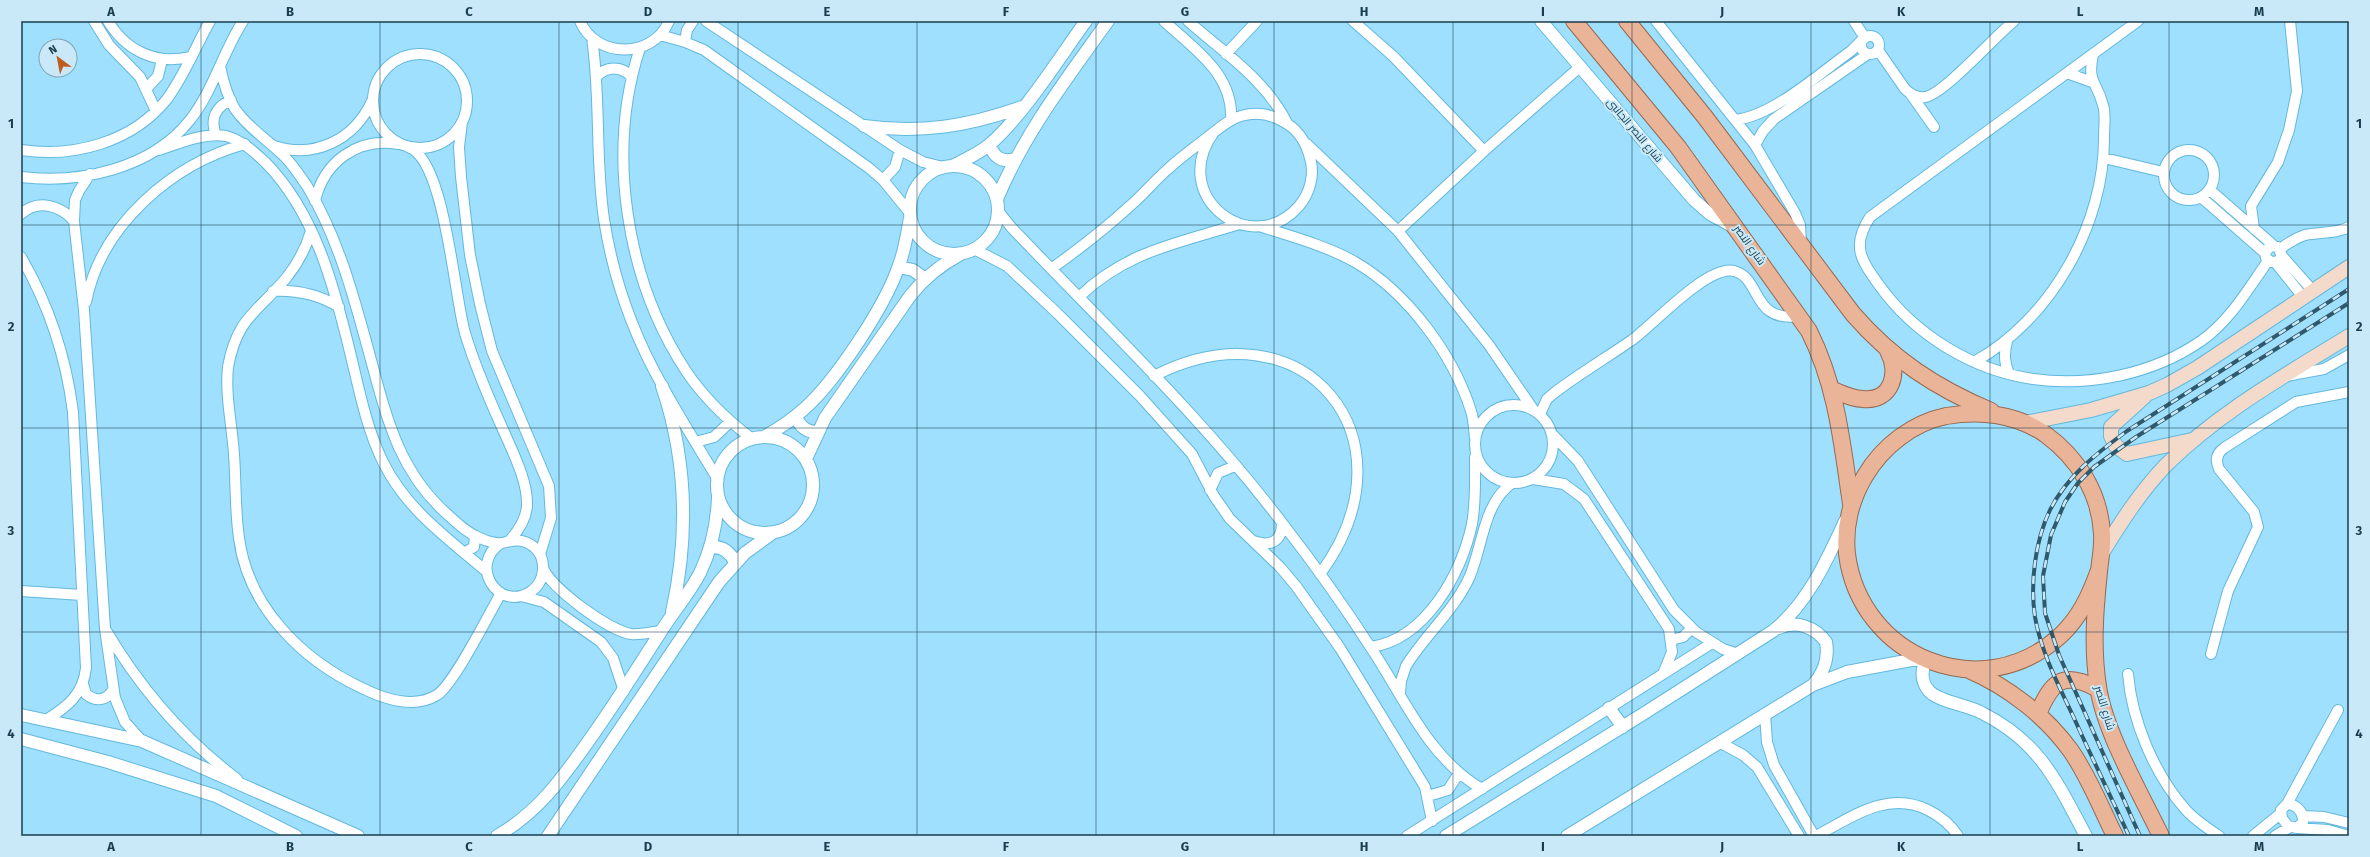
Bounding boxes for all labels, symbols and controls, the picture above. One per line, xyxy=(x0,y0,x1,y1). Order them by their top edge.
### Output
text: A xyxy=(106,4,115,19)
text: B xyxy=(286,4,294,19)
text: C xyxy=(465,4,473,19)
text: D xyxy=(644,4,653,19)
text: E xyxy=(824,4,831,19)
text: F xyxy=(1003,4,1010,19)
text: G xyxy=(1181,4,1189,19)
text: H xyxy=(1360,4,1368,19)
text: I xyxy=(1541,4,1545,19)
text: J xyxy=(1719,4,1724,19)
text: K xyxy=(1897,4,1906,19)
text: L xyxy=(2077,4,2084,19)
text: M xyxy=(2254,4,2264,19)
north arrow xyxy=(38,38,78,78)
text: N xyxy=(46,42,60,57)
street label: شارع النصر الجانبى xyxy=(1603,96,1665,166)
text: 1 xyxy=(8,116,14,131)
text: 1 xyxy=(2356,116,2362,131)
street label: شارع النصر xyxy=(1730,222,1768,268)
text: 2 xyxy=(8,319,15,334)
text: 2 xyxy=(2356,319,2363,334)
text: 3 xyxy=(7,523,15,538)
text: 3 xyxy=(2355,523,2363,538)
street label: شارع النصر xyxy=(2090,683,2117,732)
text: 4 xyxy=(7,726,15,741)
text: 4 xyxy=(2355,726,2363,741)
text: A xyxy=(106,839,115,854)
text: B xyxy=(286,839,294,854)
text: C xyxy=(465,839,473,854)
text: D xyxy=(644,839,653,854)
text: E xyxy=(824,839,831,854)
text: F xyxy=(1003,839,1010,854)
text: G xyxy=(1181,839,1189,854)
text: H xyxy=(1360,839,1368,854)
text: I xyxy=(1541,839,1545,854)
text: J xyxy=(1719,839,1724,854)
text: K xyxy=(1897,839,1906,854)
text: L xyxy=(2077,839,2084,854)
text: M xyxy=(2254,839,2264,854)

